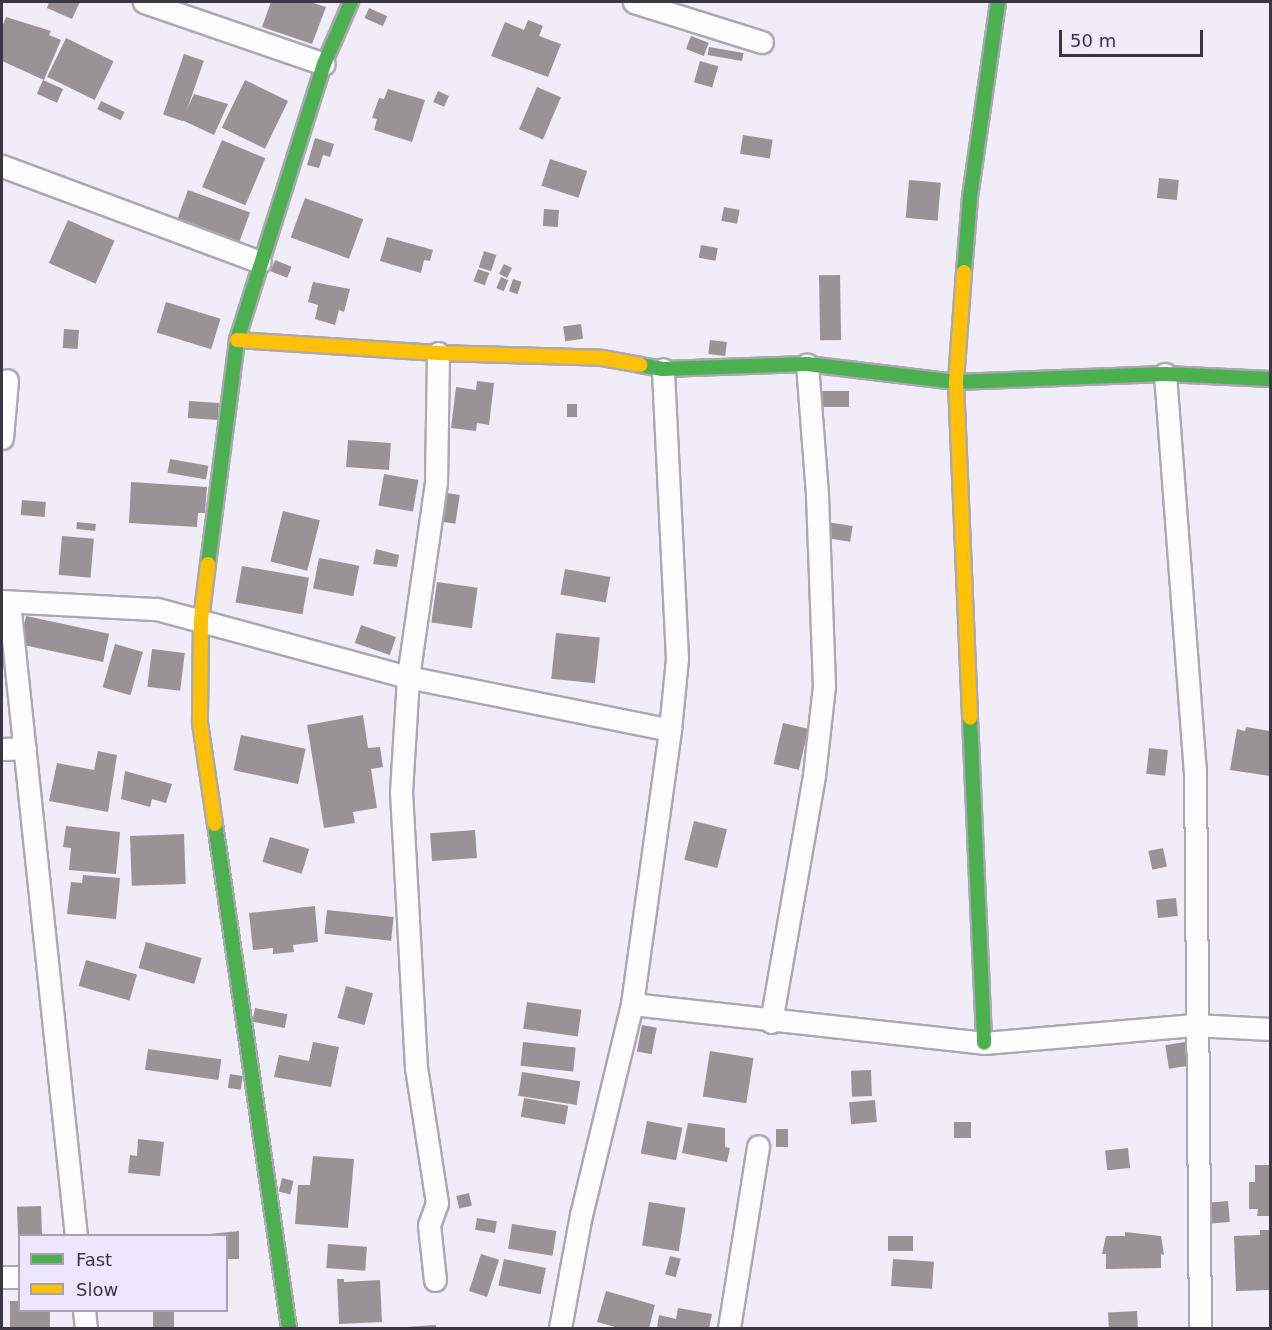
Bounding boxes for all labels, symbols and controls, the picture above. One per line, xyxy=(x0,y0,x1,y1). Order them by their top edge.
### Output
scale bar xyxy=(1062,18,1206,56)
text: 50 m xyxy=(1070,30,1116,51)
legend xyxy=(18,1234,228,1312)
text: Fast xyxy=(76,1249,112,1270)
text: Slow xyxy=(76,1279,118,1300)

